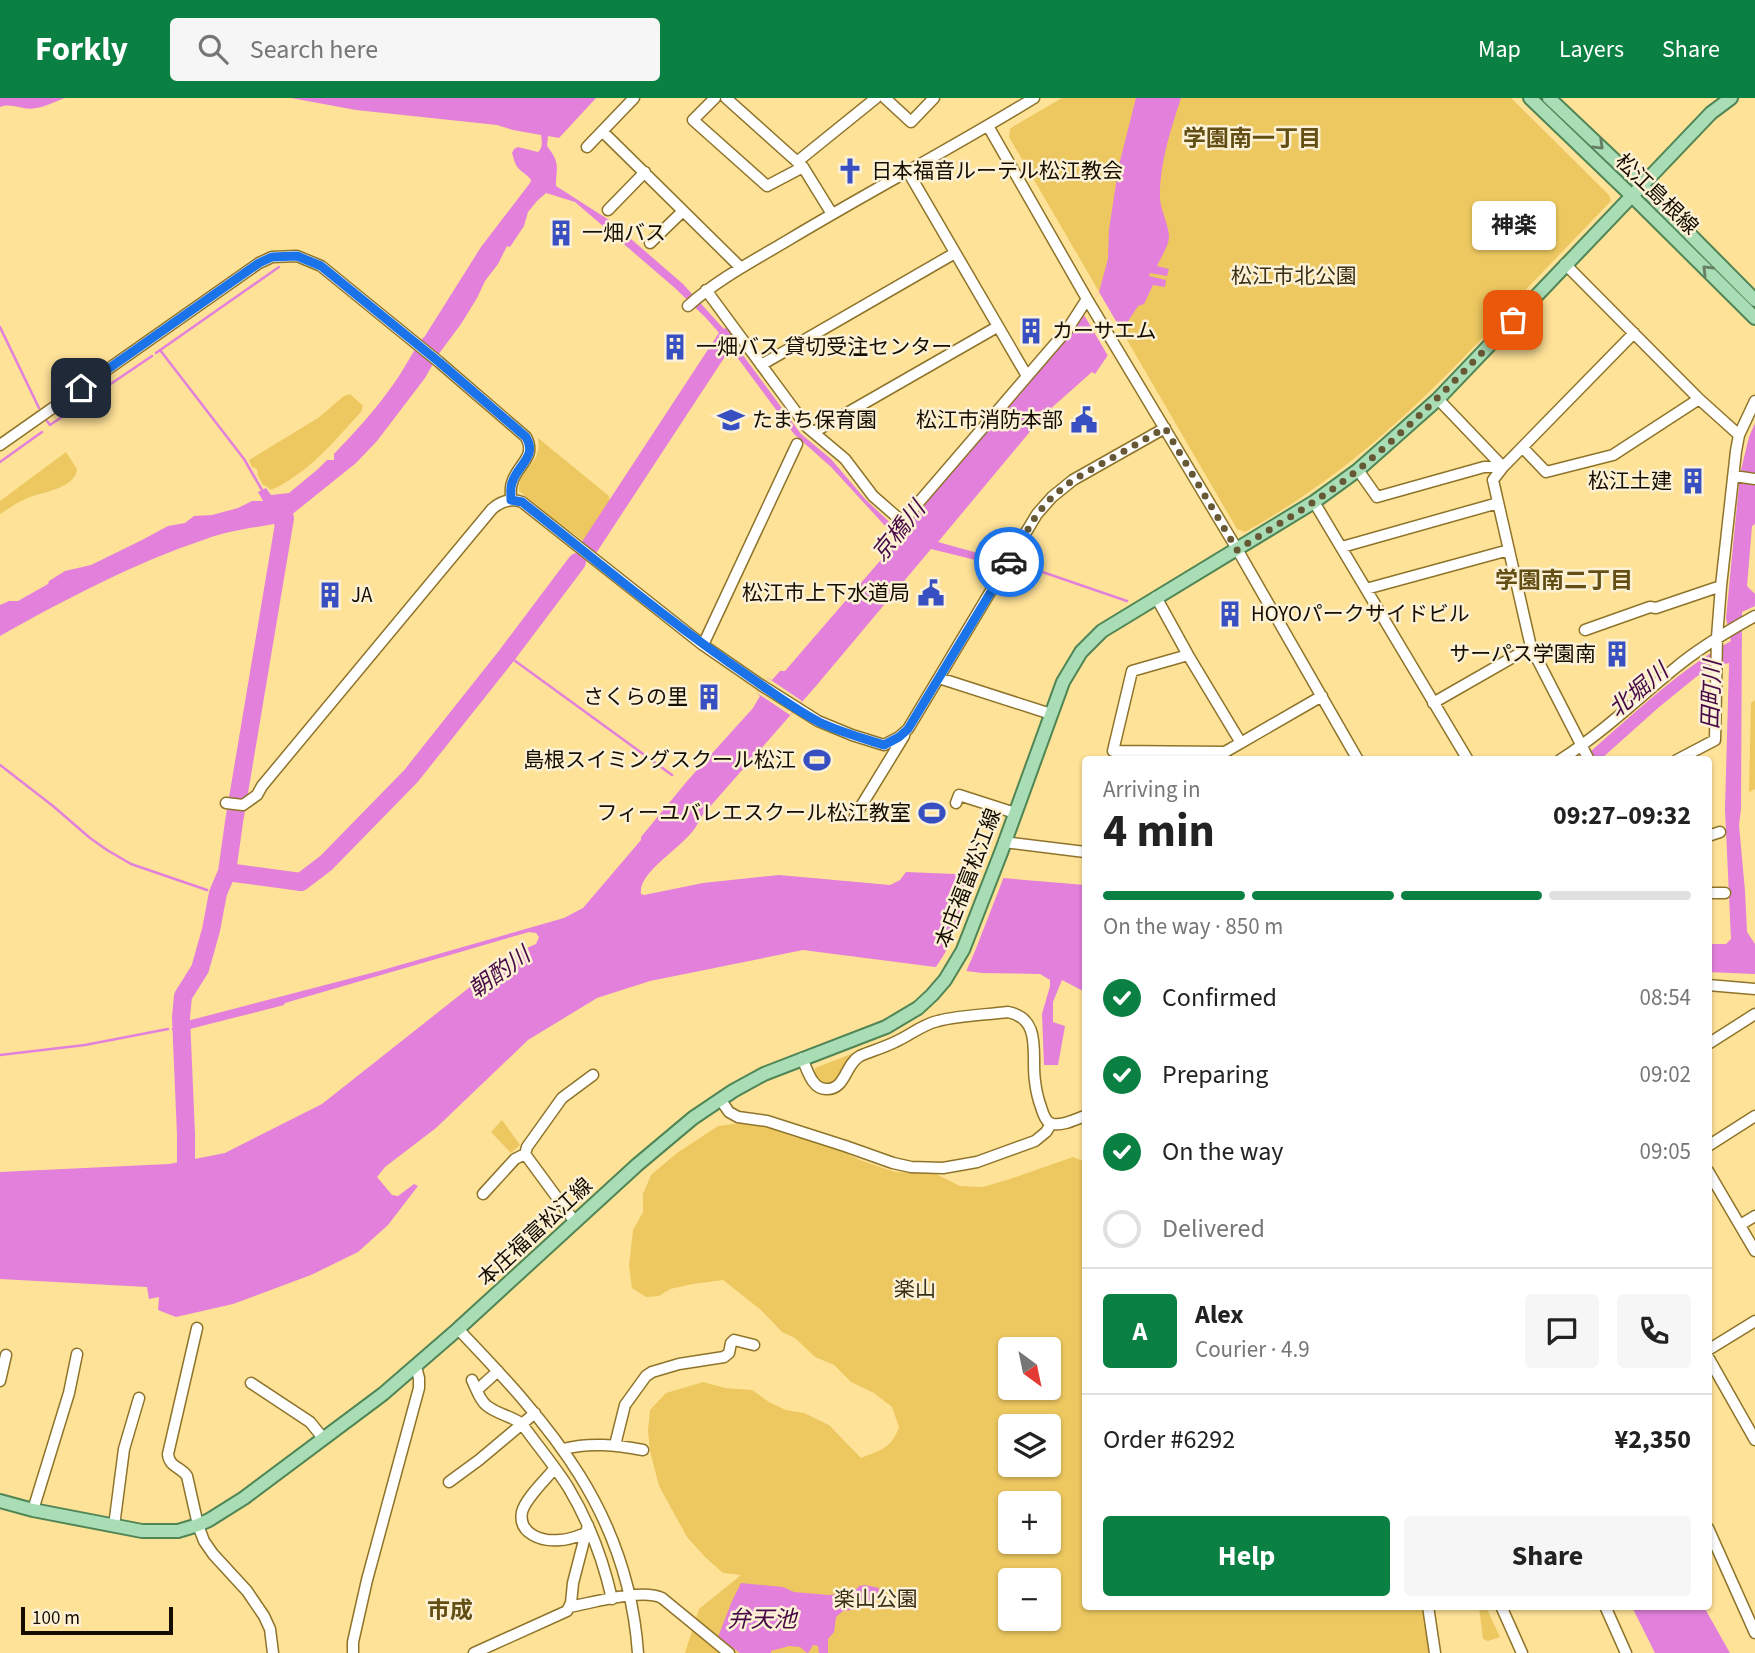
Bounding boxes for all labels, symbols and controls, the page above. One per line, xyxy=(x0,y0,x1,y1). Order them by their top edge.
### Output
search box xyxy=(170,18,660,81)
text: Forkly xyxy=(35,26,128,73)
icon: search xyxy=(194,30,232,68)
text: Search here xyxy=(250,31,378,68)
text: Map xyxy=(1478,32,1521,67)
text: Layers xyxy=(1559,32,1624,67)
text: Share xyxy=(1662,32,1720,67)
district label: 学園南一丁目 xyxy=(1183,122,1321,155)
one-way arrow xyxy=(1591,137,1604,149)
street label: 松江島根線 xyxy=(1609,147,1705,241)
church icon: 日本福音ルーテル松江教会 xyxy=(835,156,865,186)
place label: 日本福音ルーテル松江教会 xyxy=(871,156,1123,186)
callout: 神楽 xyxy=(1471,201,1555,250)
text: 神楽 xyxy=(1491,209,1537,242)
building icon: 一畑バス xyxy=(546,218,576,248)
place label: 一畑バス xyxy=(582,218,666,248)
park label: 松江市北公園 xyxy=(1231,261,1357,291)
one-way arrow xyxy=(1702,266,1715,279)
pin xyxy=(1483,290,1543,350)
icon: bag xyxy=(1494,301,1532,339)
building icon: カーサエム xyxy=(1016,316,1046,346)
place label: カーサエム xyxy=(1052,316,1157,346)
building icon: 一畑バス 貸切受注センター xyxy=(660,332,690,362)
place label: 一畑バス 貸切受注センター xyxy=(696,332,952,362)
pin xyxy=(51,358,111,418)
icon: home xyxy=(62,369,100,407)
school or university icon: たまち保育園 xyxy=(716,405,746,435)
place label: たまち保育園 xyxy=(752,405,877,435)
place label: 松江市消防本部 xyxy=(916,405,1063,435)
public building icon: 松江市消防本部 xyxy=(1069,405,1099,435)
place label: 松江土建 xyxy=(1588,466,1672,496)
building icon: 松江土建 xyxy=(1678,466,1708,496)
water label: 京橋川 xyxy=(864,492,935,569)
courier xyxy=(974,527,1044,597)
icon: car xyxy=(990,543,1028,581)
district label: 学園南二丁目 xyxy=(1495,564,1633,597)
place label: 松江市上下水道局 xyxy=(742,578,910,608)
public building icon: 松江市上下水道局 xyxy=(916,578,946,608)
building icon: JA xyxy=(315,580,345,610)
place label: JA xyxy=(351,580,373,610)
building icon: HOYOパークサイドビル xyxy=(1215,599,1245,629)
place label: HOYOパークサイドビル xyxy=(1251,599,1470,629)
place label: サーパス学園南 xyxy=(1449,639,1596,669)
building icon: サーパス学園南 xyxy=(1602,639,1632,669)
water label: 北堀川 xyxy=(1601,654,1678,725)
water label: 田町川 xyxy=(1694,657,1729,730)
place label: さくらの里 xyxy=(583,682,688,712)
building icon: さくらの里 xyxy=(694,682,724,712)
place label: 島根スイミングスクール松江 xyxy=(523,745,796,775)
sports icon: 島根スイミングスクール松江 xyxy=(802,745,832,775)
text: Arriving in xyxy=(1103,773,1201,806)
text: 09:27–09:32 xyxy=(1553,797,1691,834)
place label: フィーユバレエスクール松江教室 xyxy=(596,798,911,828)
sports icon: フィーユバレエスクール松江教室 xyxy=(917,798,947,828)
text: 4 min xyxy=(1103,799,1215,864)
street label: 本庄福富松江線 xyxy=(928,804,1008,952)
text: On the way · 850 m xyxy=(1103,910,1283,943)
water label: 朝酌川 xyxy=(462,937,539,1006)
icon: check xyxy=(1103,979,1141,1017)
text: Confirmed xyxy=(1162,979,1277,1016)
text: 08:54 xyxy=(1640,981,1691,1014)
icon: check xyxy=(1103,1056,1141,1094)
text: Preparing xyxy=(1162,1056,1268,1093)
text: 09:02 xyxy=(1640,1058,1691,1091)
icon: check xyxy=(1103,1133,1141,1171)
text: On the way xyxy=(1162,1133,1283,1170)
text: 09:05 xyxy=(1640,1135,1691,1168)
street label: 本庄福富松江線 xyxy=(471,1171,599,1293)
text: Delivered xyxy=(1162,1210,1265,1247)
park label: 楽山 xyxy=(894,1274,936,1304)
button: chat xyxy=(1525,1294,1599,1368)
button: phone xyxy=(1617,1294,1691,1368)
text: Alex xyxy=(1195,1296,1244,1333)
text: A xyxy=(1133,1313,1147,1350)
text: Courier · 4.9 xyxy=(1195,1333,1310,1366)
north arrow xyxy=(998,1337,1060,1400)
map controls xyxy=(998,1337,1061,1631)
button: layers xyxy=(998,1414,1061,1477)
text: Order #6292 xyxy=(1103,1421,1235,1458)
text: ¥2,350 xyxy=(1615,1421,1691,1458)
button: + xyxy=(998,1491,1061,1554)
button: Help xyxy=(1103,1516,1390,1596)
button: Share xyxy=(1404,1516,1691,1596)
button: − xyxy=(998,1568,1061,1631)
park label: 楽山公園 xyxy=(834,1584,918,1614)
district label: 市成 xyxy=(427,1594,473,1627)
water label: 弁天池 xyxy=(728,1603,799,1636)
scale bar xyxy=(21,1604,173,1636)
text: 100 m xyxy=(32,1605,80,1632)

